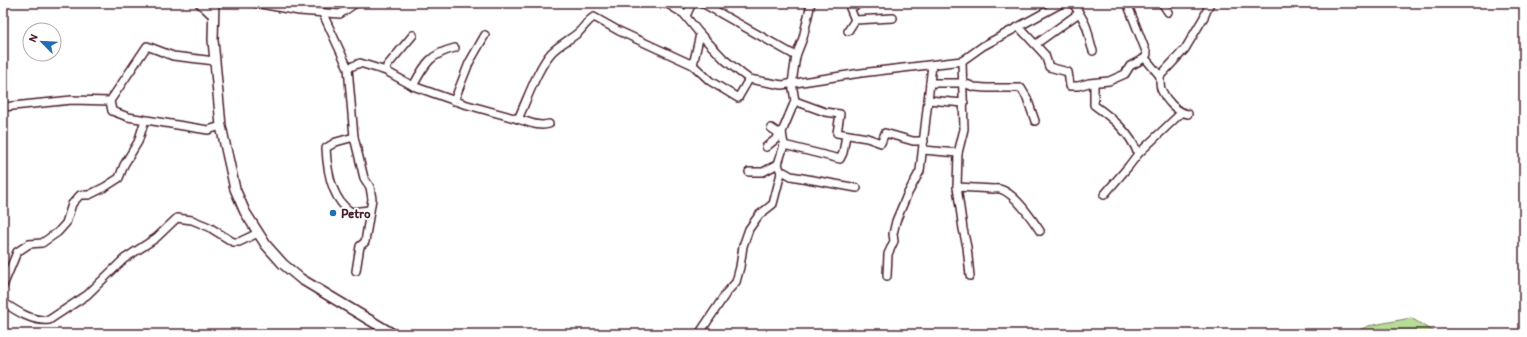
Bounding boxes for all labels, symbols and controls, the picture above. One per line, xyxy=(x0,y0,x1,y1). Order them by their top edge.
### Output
north arrow xyxy=(22,22,62,62)
text: N xyxy=(26,32,41,44)
place label: Petro xyxy=(341,206,371,221)
marker: Petro xyxy=(328,208,338,218)

